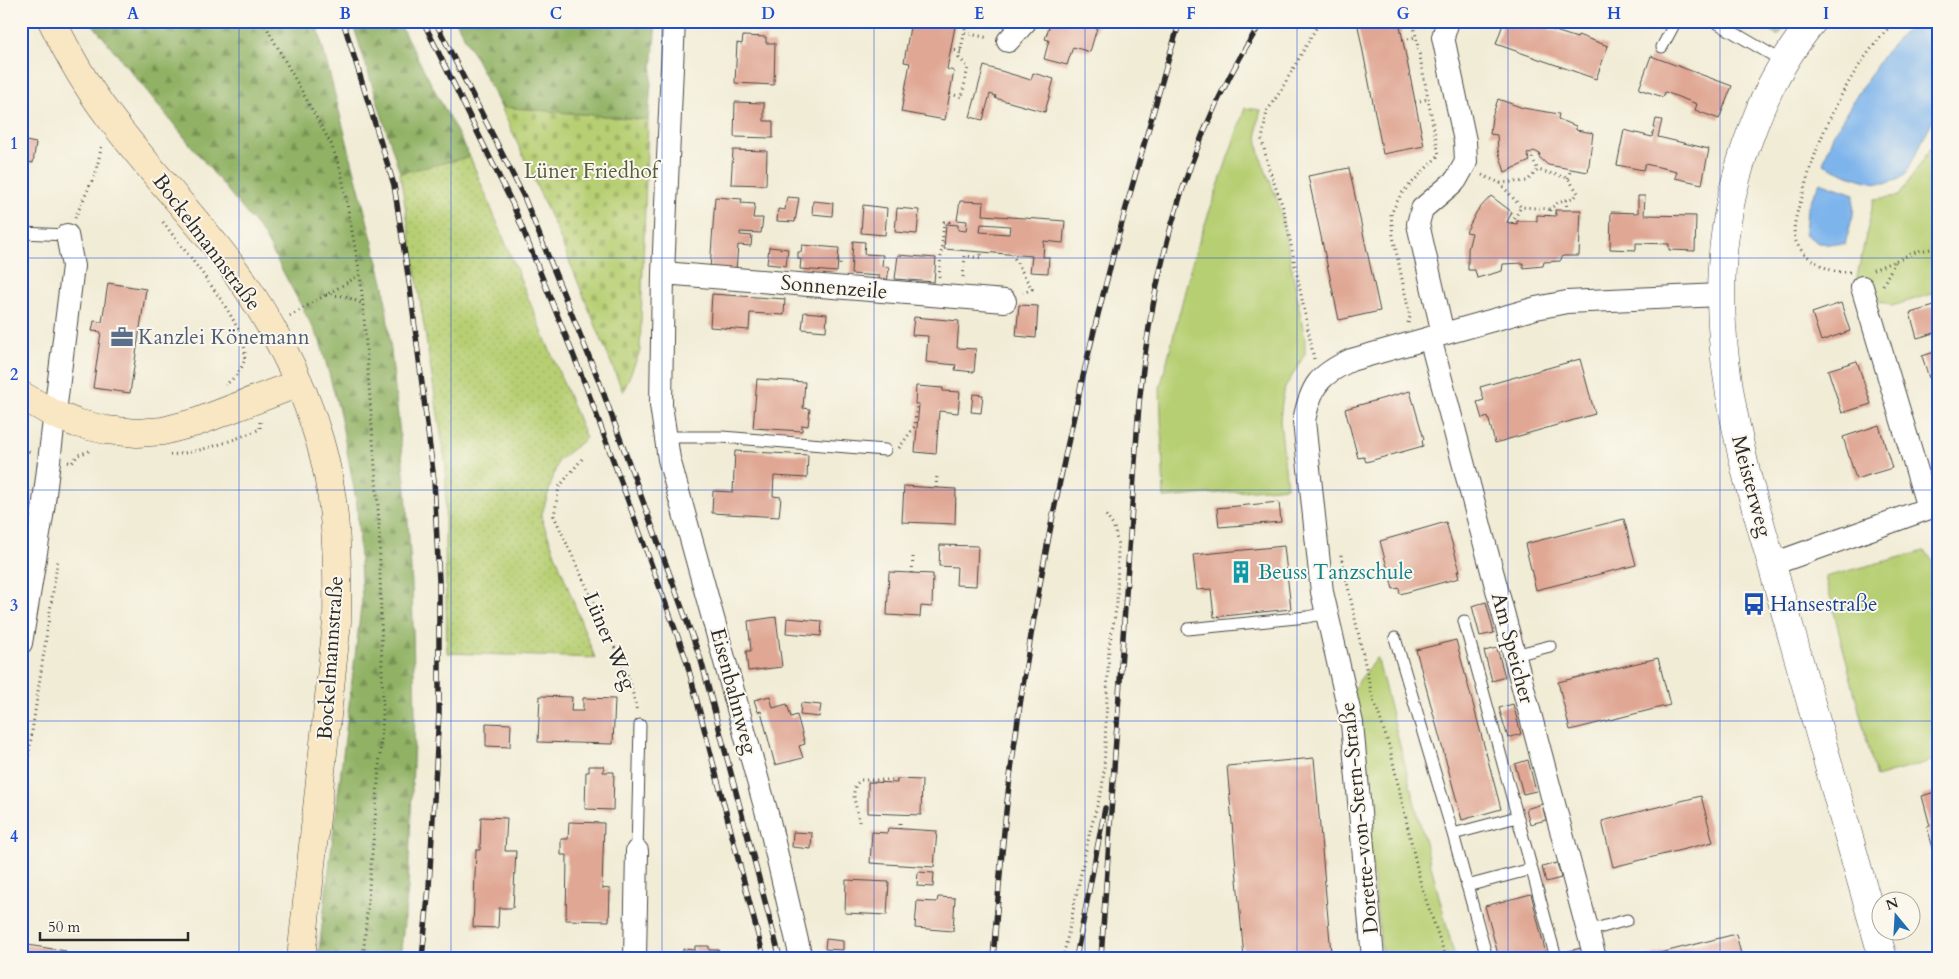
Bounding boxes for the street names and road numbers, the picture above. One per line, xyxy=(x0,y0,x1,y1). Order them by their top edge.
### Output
street label: Bockelmannstraße xyxy=(146,168,268,317)
street label: Sonnenzeile xyxy=(779,268,888,307)
street label: Meisterweg xyxy=(1724,432,1779,540)
street label: Bockelmannstraße xyxy=(310,575,351,741)
street label: Lüner Weg xyxy=(576,588,643,695)
street label: Am Speicher xyxy=(1484,589,1541,707)
street label: Eisenbahnweg xyxy=(703,625,764,758)
street label: Dorette-von-Stern-Straße xyxy=(1333,701,1386,935)

